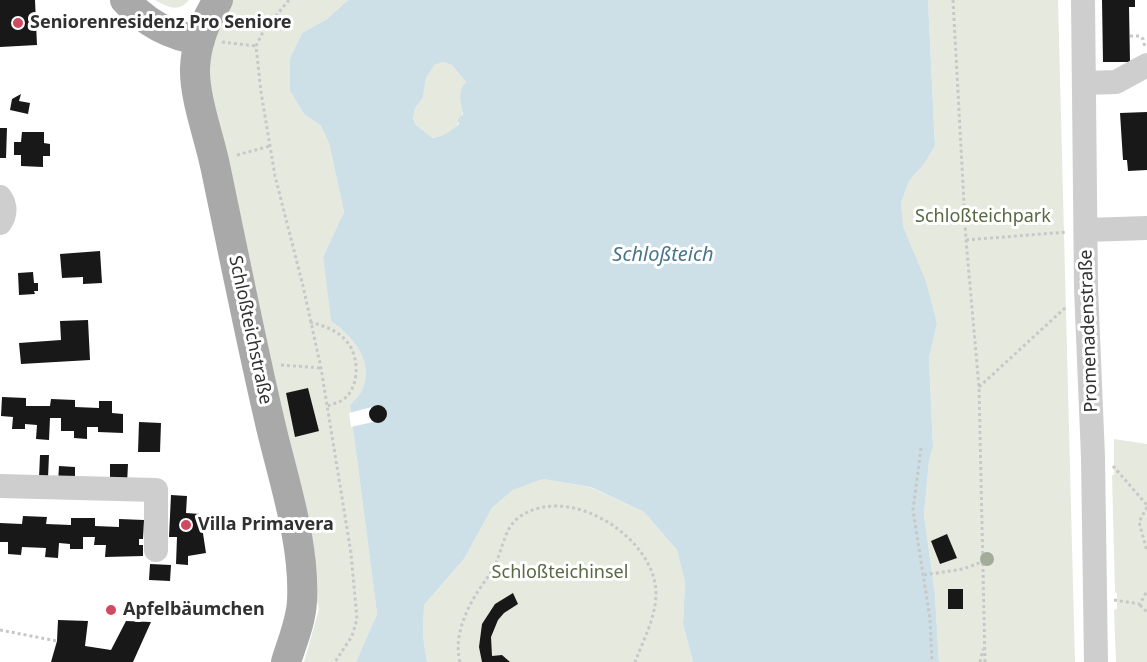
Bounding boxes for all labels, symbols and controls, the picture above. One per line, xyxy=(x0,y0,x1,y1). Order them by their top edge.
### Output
place label: Seniorenresidenz Pro Seniore xyxy=(30,12,292,34)
marker: Seniorenresidenz Pro Seniore xyxy=(11,16,25,30)
park label: Schloßteichpark xyxy=(915,206,1051,228)
water label: Schloßteich xyxy=(612,243,714,267)
street label: Promenadenstraße xyxy=(1075,249,1103,413)
street label: Schloßteichstraße xyxy=(224,254,276,406)
place label: Villa Primavera xyxy=(198,514,334,536)
marker: Villa Primavera xyxy=(179,518,193,532)
park label: Schloßteichinsel xyxy=(492,562,628,584)
place label: Apfelbäumchen xyxy=(123,599,265,621)
marker: Apfelbäumchen xyxy=(104,603,118,617)

